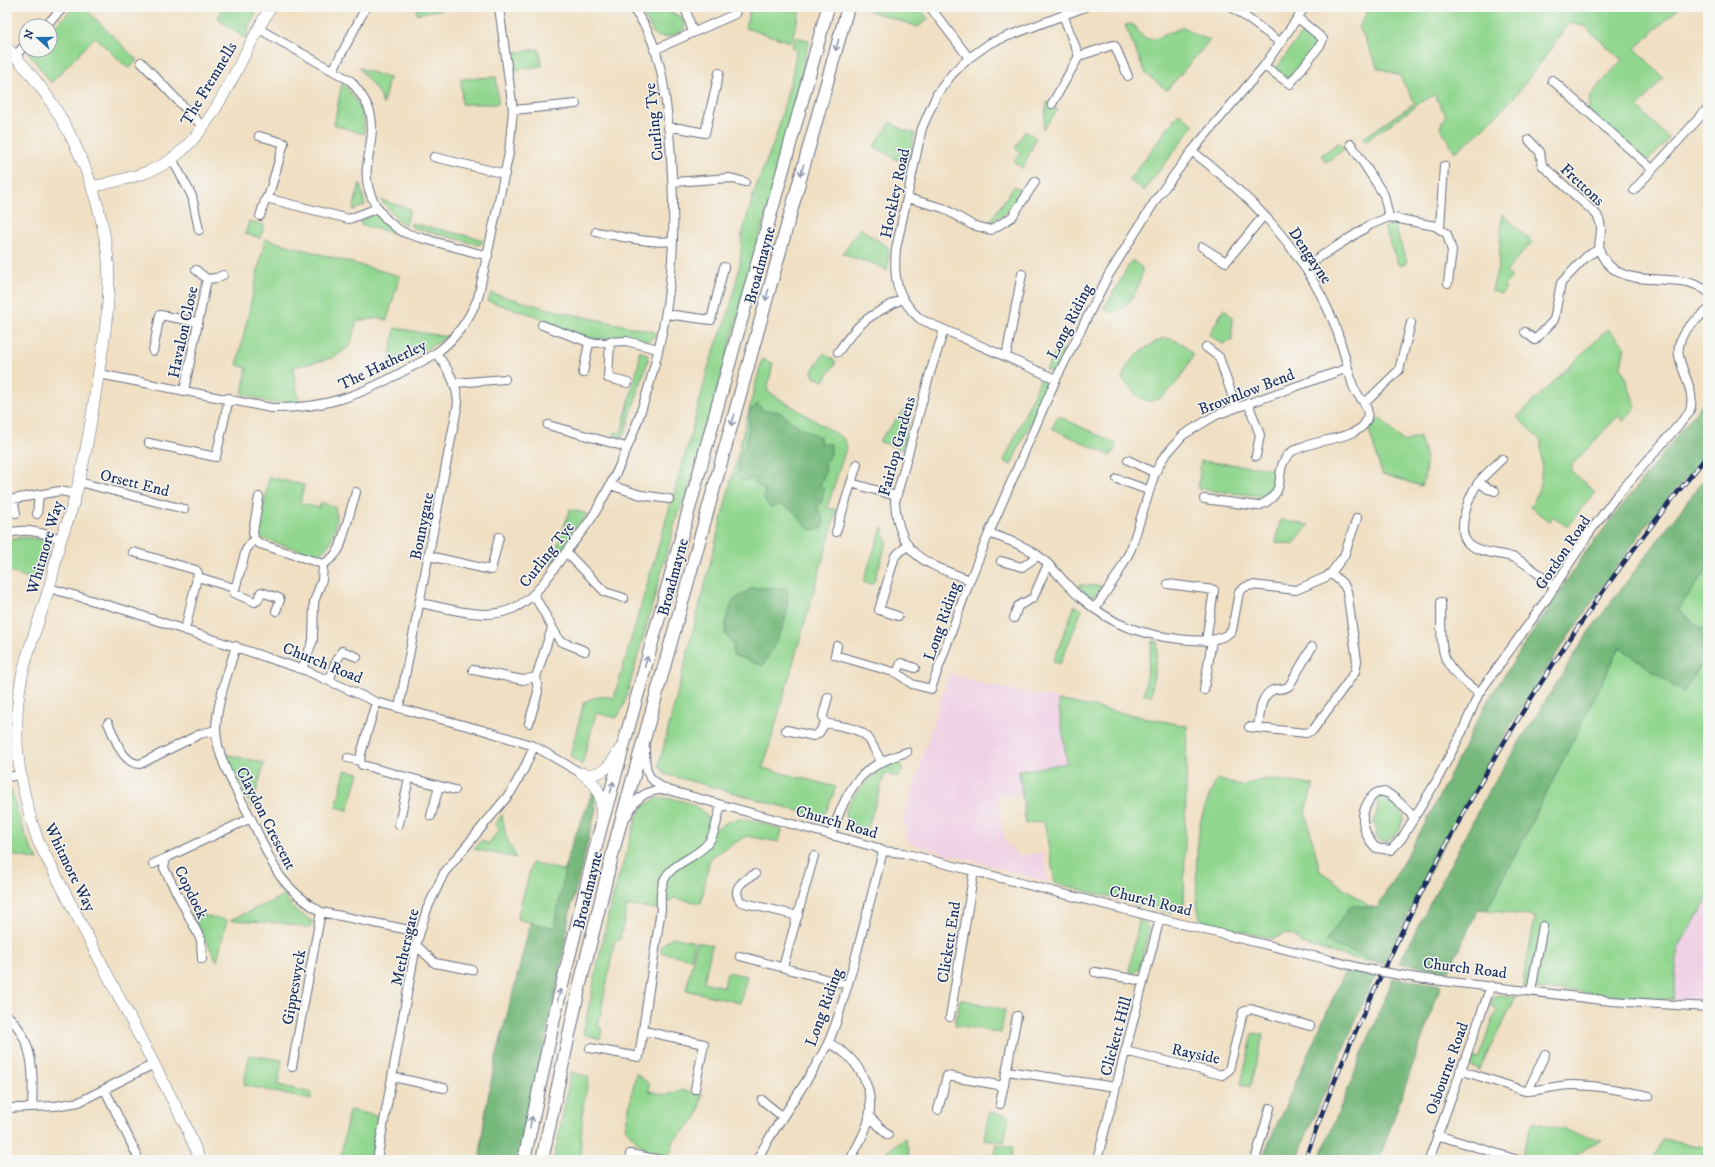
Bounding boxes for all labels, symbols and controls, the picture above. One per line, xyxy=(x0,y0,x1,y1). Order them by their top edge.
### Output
north arrow xyxy=(18,18,58,58)
text: N xyxy=(21,28,38,41)
street label: The Fremnells xyxy=(176,38,242,129)
one-way arrow xyxy=(833,38,840,51)
street label: Curling Tye xyxy=(640,82,668,162)
street label: Hockley Road xyxy=(876,146,914,240)
street label: Frettons xyxy=(1556,159,1609,210)
one-way arrow xyxy=(798,163,805,176)
street label: Dengayne xyxy=(1284,223,1337,288)
street label: Broadmayne xyxy=(740,224,780,306)
street label: Long Riding xyxy=(1042,280,1097,362)
street label: Havalon Close xyxy=(163,284,203,380)
one-way arrow xyxy=(763,288,770,301)
street label: The Hatherley xyxy=(335,335,430,395)
street label: Brownlow Bend xyxy=(1195,364,1297,419)
street label: Fairlop Gardens xyxy=(874,394,920,498)
one-way arrow xyxy=(728,414,736,427)
street label: Orsett End xyxy=(98,465,171,501)
street label: Bonnygate xyxy=(406,490,438,562)
street label: Whitmore Way xyxy=(22,498,68,597)
street label: Gordon Road xyxy=(1531,512,1595,594)
street label: Curling Tye xyxy=(515,517,579,592)
street label: Broadmayne xyxy=(653,536,693,618)
street label: Long Riding xyxy=(919,579,965,663)
street label: Church Road xyxy=(280,638,366,688)
one-way arrow xyxy=(643,656,650,669)
street label: Claydon Crescent xyxy=(232,764,301,873)
one-way arrow xyxy=(609,781,616,794)
street label: Church Road xyxy=(793,801,880,843)
street label: Whitmore Way xyxy=(40,819,100,916)
street label: Broadmayne xyxy=(569,849,607,931)
street label: Copdoek xyxy=(170,863,213,922)
street label: Church Road xyxy=(1107,881,1194,921)
street label: Clickett End xyxy=(933,900,965,984)
street label: Methersgate xyxy=(386,906,424,988)
street label: Gippeswyck xyxy=(278,948,310,1026)
street label: Church Road xyxy=(1422,953,1508,983)
street label: Long Riding xyxy=(801,965,847,1049)
one-way arrow xyxy=(556,989,564,1002)
street label: Clickett Hill xyxy=(1096,994,1136,1078)
street label: Osbourne Road xyxy=(1421,1019,1473,1117)
street label: Rayside xyxy=(1170,1039,1222,1069)
one-way arrow xyxy=(528,1116,536,1129)

